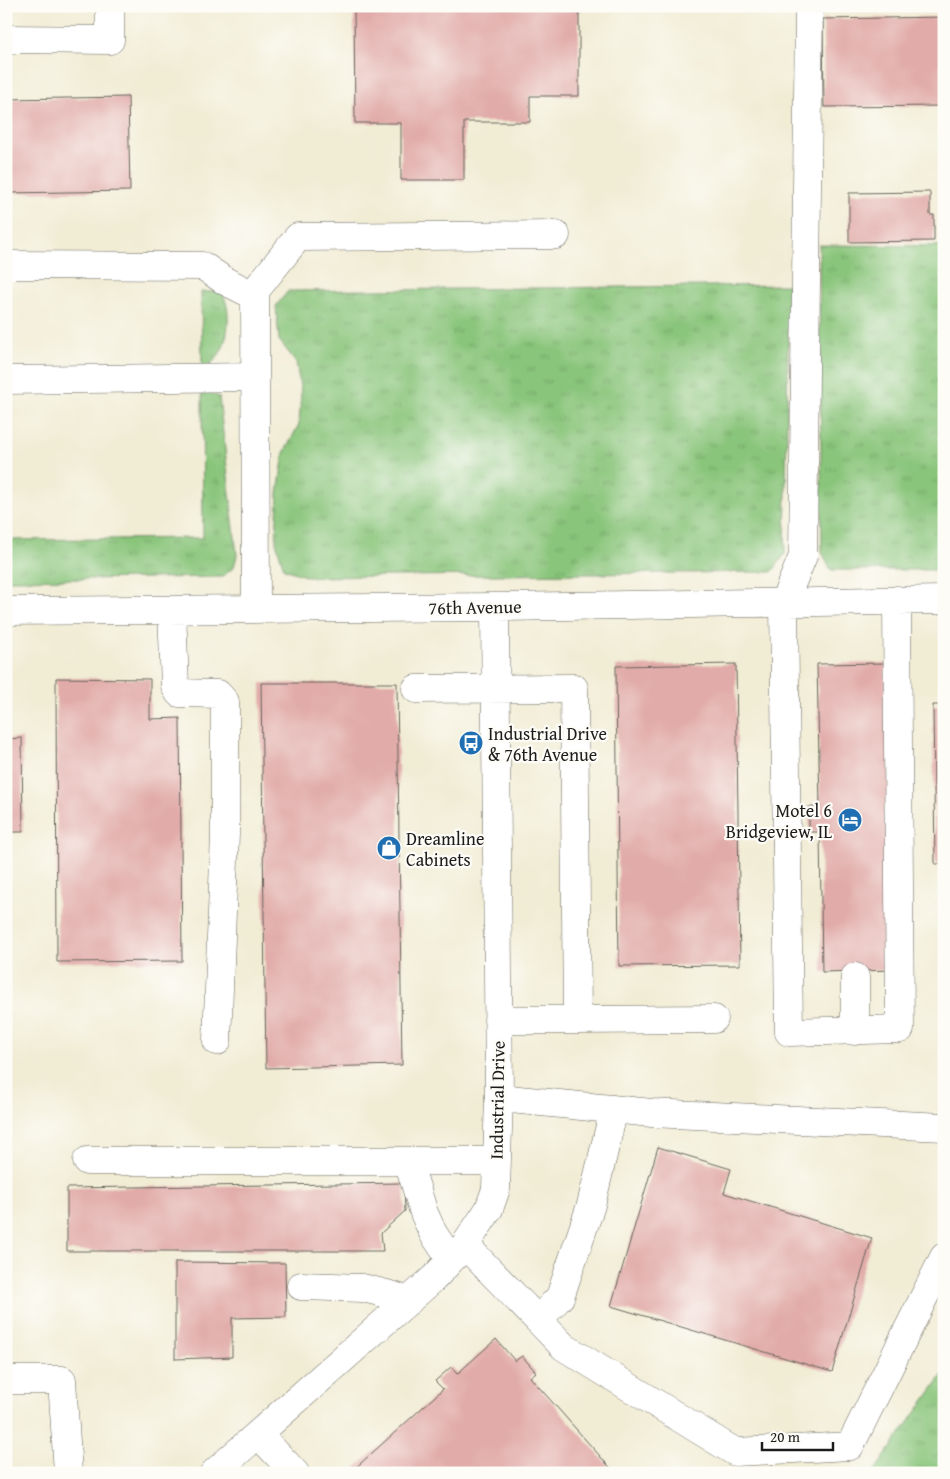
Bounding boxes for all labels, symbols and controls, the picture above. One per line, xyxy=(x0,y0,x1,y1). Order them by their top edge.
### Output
street label: 76th Avenue xyxy=(428,593,522,621)
place label: Industrial Drive & 76th Avenue xyxy=(488,720,607,768)
bus stop icon: Industrial Drive & 76th Avenue xyxy=(458,730,484,756)
place label: Motel 6 Bridgeview, IL xyxy=(726,797,832,845)
hotel icon: Motel 6 Bridgeview, IL xyxy=(837,807,863,833)
place label: Dreamline Cabinets xyxy=(406,825,484,873)
shop icon: Dreamline Cabinets xyxy=(376,835,402,861)
street label: Industrial Drive xyxy=(482,1040,512,1160)
scale bar xyxy=(762,1419,834,1451)
text: 20 m xyxy=(770,1426,801,1447)

